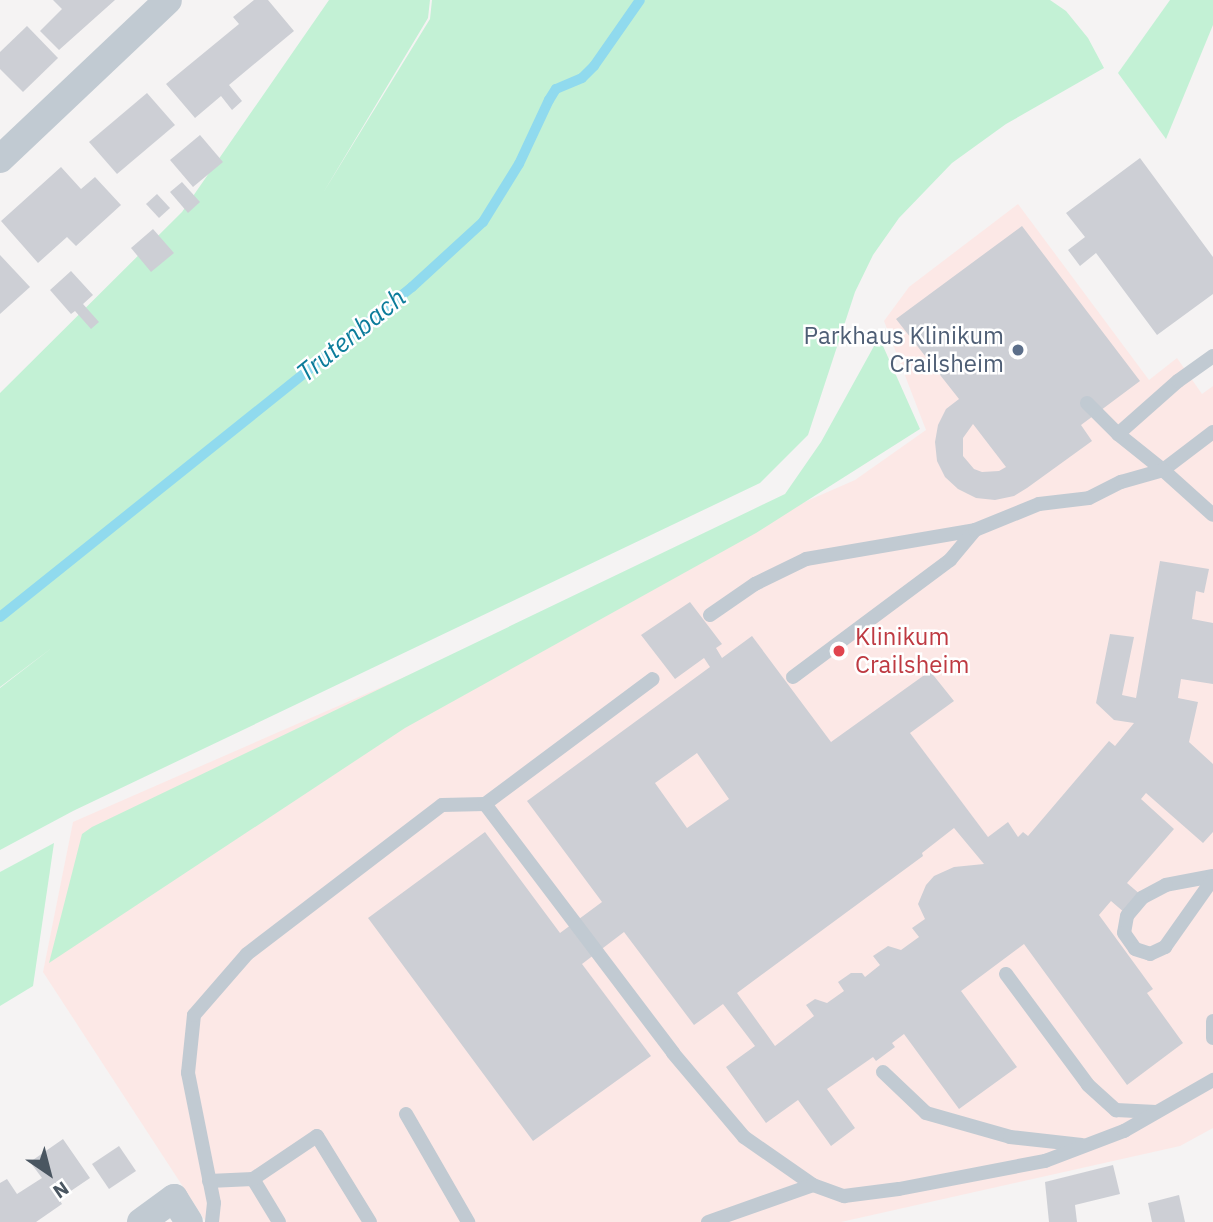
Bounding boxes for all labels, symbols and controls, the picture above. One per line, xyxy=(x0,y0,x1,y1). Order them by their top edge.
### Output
water label: Trutenbach xyxy=(290,282,412,388)
place label: Parkhaus Klinikum Crailsheim xyxy=(804,322,1004,378)
marker: Parkhaus Klinikum Crailsheim xyxy=(1010,342,1026,358)
place label: Klinikum Crailsheim xyxy=(855,623,969,679)
marker: Klinikum Crailsheim xyxy=(829,641,849,661)
north arrow xyxy=(14,1138,84,1208)
text: N xyxy=(49,1176,74,1204)

